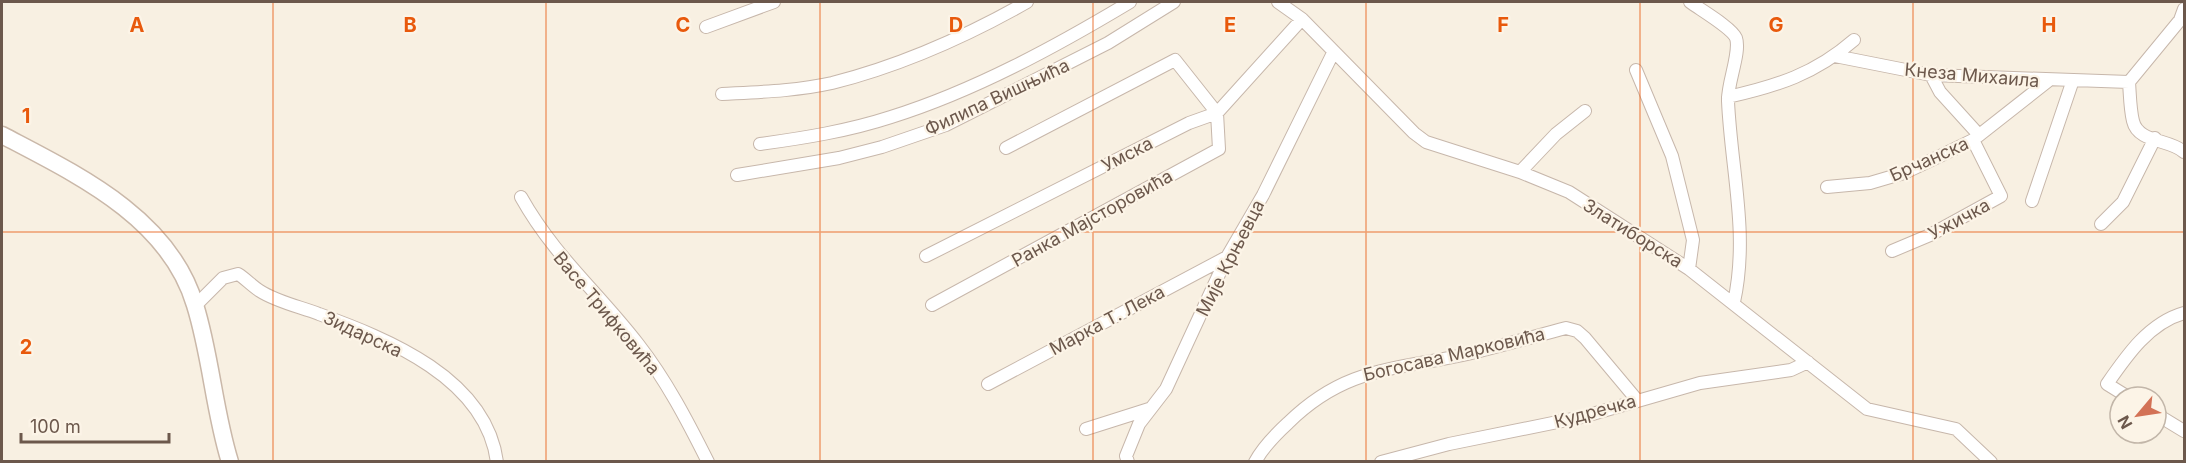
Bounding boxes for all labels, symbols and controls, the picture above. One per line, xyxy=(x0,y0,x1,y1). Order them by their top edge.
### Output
text: A xyxy=(130,13,145,37)
text: B xyxy=(403,13,417,37)
text: C xyxy=(676,13,690,37)
text: D xyxy=(949,13,963,37)
text: E xyxy=(1224,13,1236,37)
text: F xyxy=(1497,13,1509,37)
text: G xyxy=(1768,13,1784,37)
text: H xyxy=(2042,13,2056,37)
street label: Филипа Вишњића xyxy=(921,54,1073,140)
street label: Кнеза Михаила xyxy=(1904,59,2040,91)
text: 1 xyxy=(22,104,30,128)
street label: Умска xyxy=(1098,132,1156,176)
street label: Брчанска xyxy=(1886,132,1972,186)
street label: Ранка Мајсторовића xyxy=(1008,165,1176,271)
street label: Златиборска xyxy=(1579,194,1687,272)
street label: Ужичка xyxy=(1925,194,1993,244)
street label: Мије Крњевца xyxy=(1192,196,1268,320)
street label: Васе Трифковића xyxy=(549,247,665,379)
street label: Марка Т. Лека xyxy=(1046,281,1168,359)
street label: Зидарска xyxy=(320,307,406,361)
street label: Богосава Марковића xyxy=(1361,323,1547,385)
text: 2 xyxy=(20,335,32,359)
north arrow xyxy=(2108,385,2168,445)
street label: Кудречка xyxy=(1552,390,1638,432)
scale bar xyxy=(21,406,170,444)
text: N xyxy=(2113,412,2137,432)
text: 100 m xyxy=(30,416,81,437)

